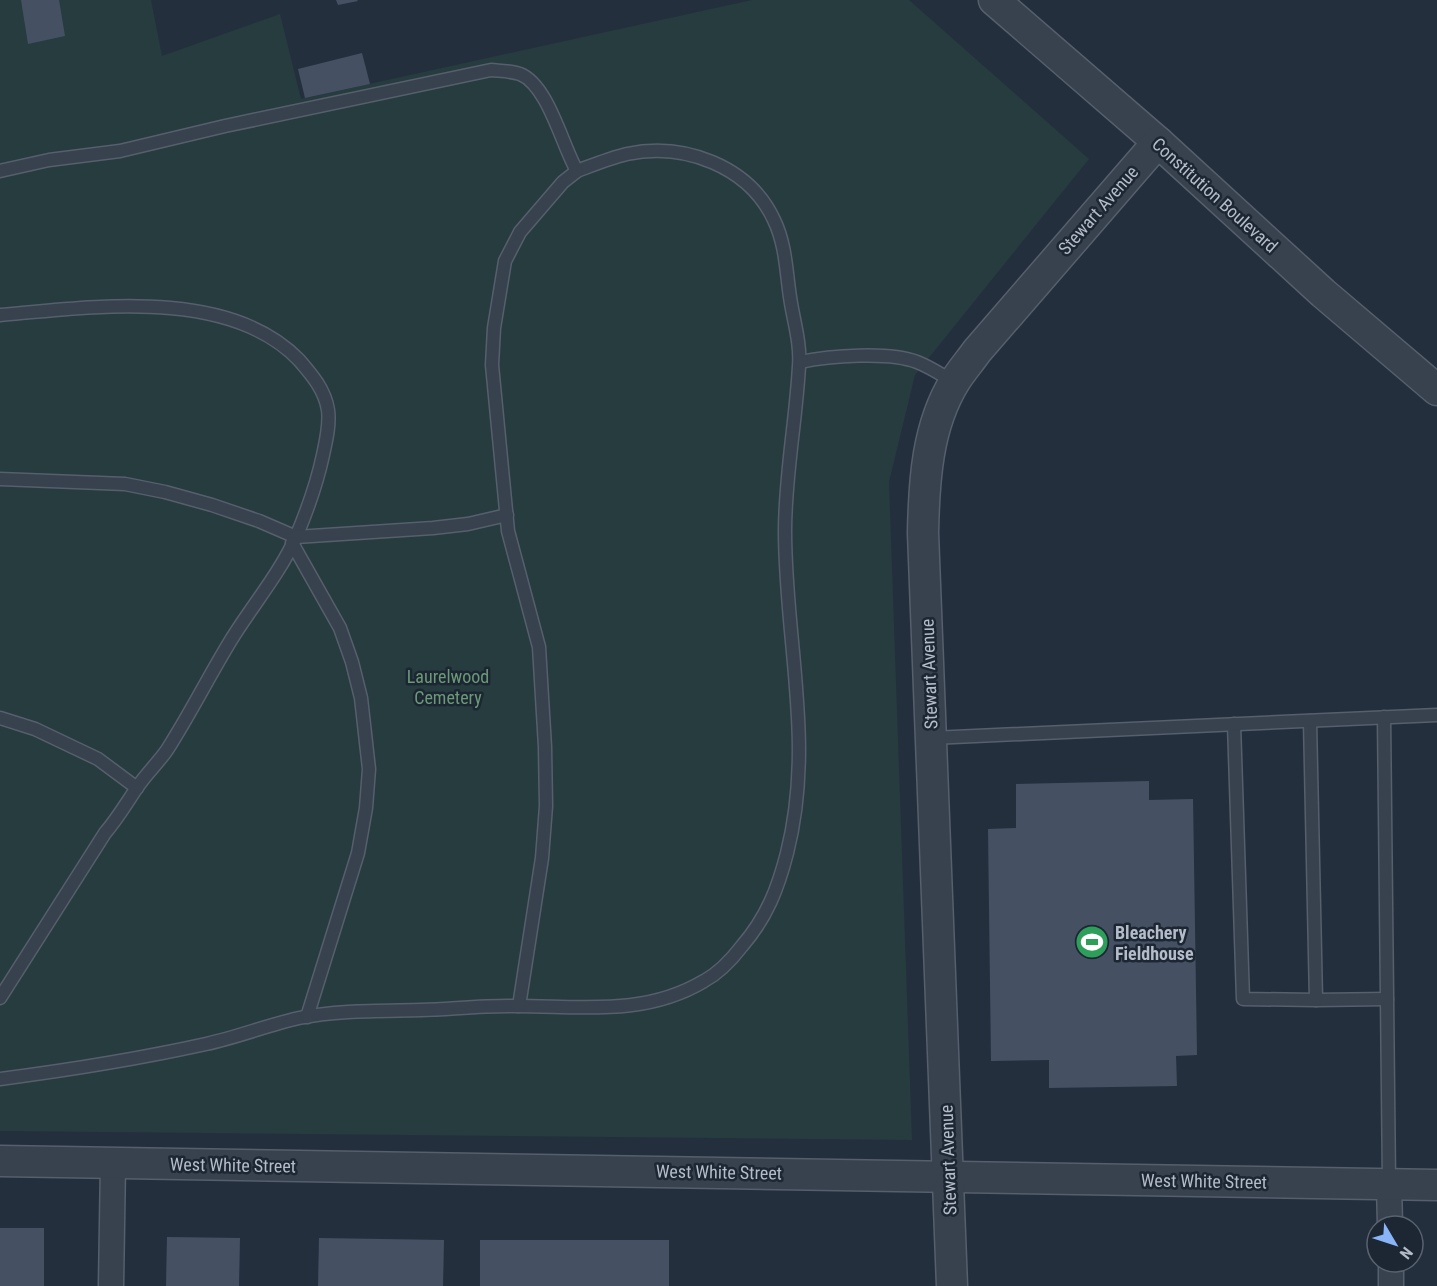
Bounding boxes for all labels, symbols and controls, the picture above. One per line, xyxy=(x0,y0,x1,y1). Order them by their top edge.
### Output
street label: Constitution Boulevard xyxy=(1148,133,1282,257)
street label: Stewart Avenue xyxy=(1054,161,1142,259)
street label: Stewart Avenue xyxy=(917,618,941,730)
park label: Laurelwood Cemetery xyxy=(407,666,489,708)
place label: Bleachery Fieldhouse xyxy=(1115,922,1194,964)
sports icon: Bleachery Fieldhouse xyxy=(1074,924,1110,960)
street label: Stewart Avenue xyxy=(936,1104,960,1216)
street label: West White Street xyxy=(170,1153,296,1177)
street label: West White Street xyxy=(656,1160,782,1184)
street label: West White Street xyxy=(1141,1169,1267,1193)
north arrow xyxy=(1365,1214,1425,1274)
text: N xyxy=(1396,1243,1417,1263)

